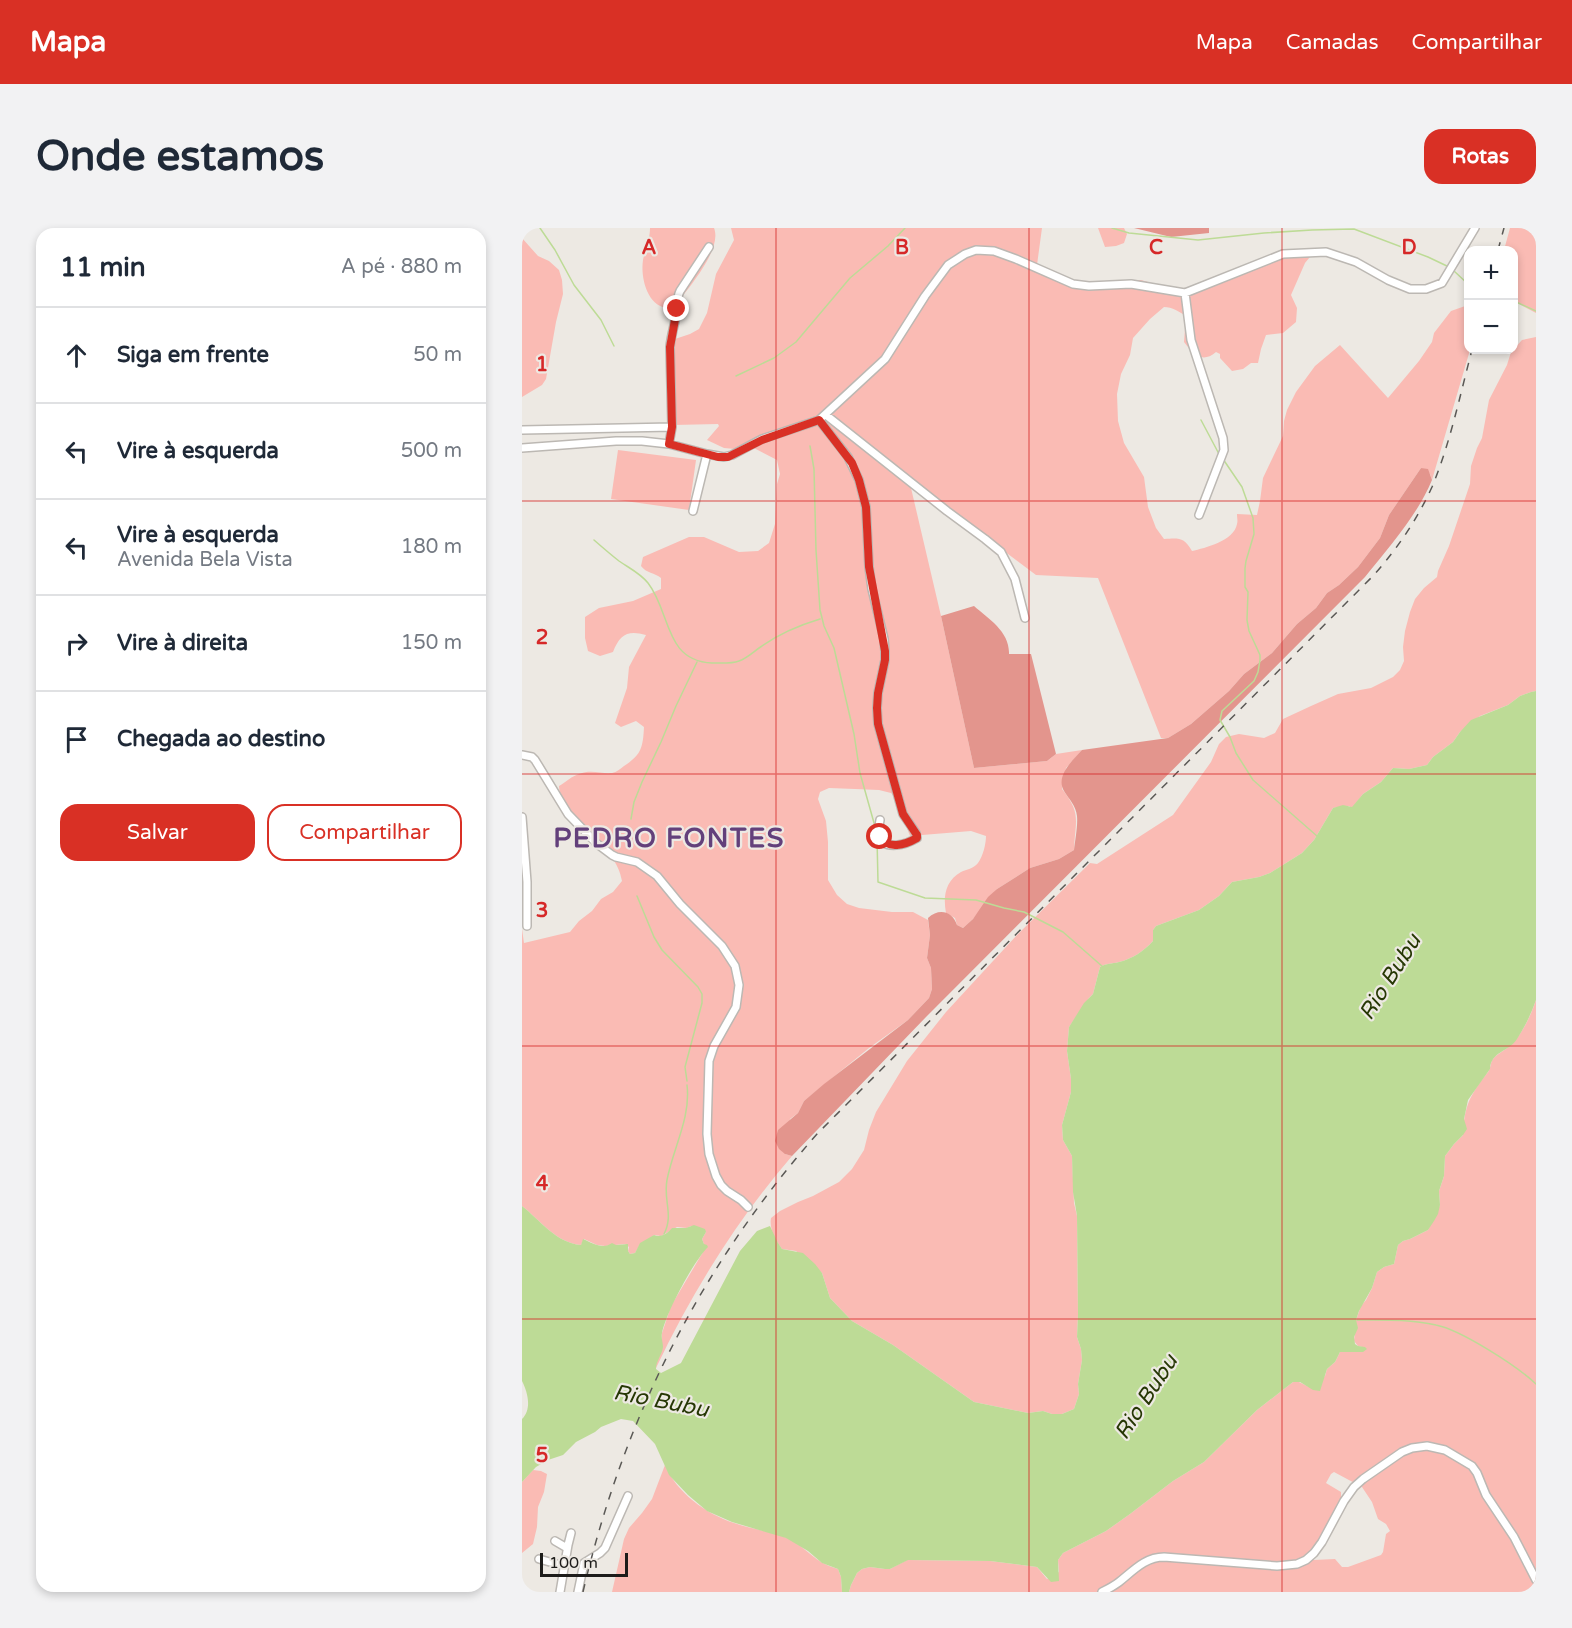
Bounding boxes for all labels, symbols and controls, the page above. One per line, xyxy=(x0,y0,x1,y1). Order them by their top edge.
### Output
text: Mapa xyxy=(30,25,106,59)
text: Mapa xyxy=(1196,30,1253,55)
text: Camadas xyxy=(1286,30,1378,55)
text: Compartilhar xyxy=(1411,30,1542,55)
button: Rotas xyxy=(1424,129,1536,184)
text: Onde estamos xyxy=(36,131,324,182)
text: A xyxy=(642,236,657,260)
text: B xyxy=(895,236,909,260)
text: C xyxy=(1149,236,1163,260)
text: D xyxy=(1401,236,1417,260)
map controls xyxy=(1464,246,1518,354)
button: + xyxy=(1464,246,1518,300)
text: 11 min xyxy=(60,252,146,283)
text: A pé · 880 m xyxy=(341,255,462,279)
route end xyxy=(663,295,689,321)
button: − xyxy=(1464,300,1518,354)
icon: ahead xyxy=(60,339,93,372)
text: Siga em frente xyxy=(117,342,269,368)
text: 50 m xyxy=(413,343,462,367)
text: 1 xyxy=(536,353,548,377)
icon: left xyxy=(60,435,93,468)
text: Vire à esquerda xyxy=(117,438,279,464)
text: 500 m xyxy=(401,439,462,463)
text: Vire à esquerda xyxy=(117,522,279,548)
icon: left xyxy=(60,531,93,564)
text: 180 m xyxy=(401,535,462,559)
text: Avenida Bela Vista xyxy=(117,548,293,572)
text: 2 xyxy=(536,626,548,650)
icon: right xyxy=(60,627,93,660)
text: Vire à direita xyxy=(117,630,248,656)
text: 150 m xyxy=(401,631,462,655)
icon: arrive xyxy=(60,723,93,756)
text: Chegada ao destino xyxy=(117,726,325,752)
button: Salvar xyxy=(60,804,255,861)
button: Compartilhar xyxy=(267,804,462,861)
district label: PEDRO FONTES xyxy=(553,822,785,855)
route start xyxy=(866,823,892,849)
text: 3 xyxy=(536,899,548,923)
water label: Rio Bubu xyxy=(1354,928,1427,1025)
text: 4 xyxy=(536,1172,549,1196)
water label: Rio Bubu xyxy=(1109,1348,1184,1444)
water label: Rio Bubu xyxy=(611,1379,712,1423)
text: 5 xyxy=(536,1444,548,1468)
scale bar xyxy=(540,1550,628,1578)
text: 100 m xyxy=(549,1553,598,1573)

